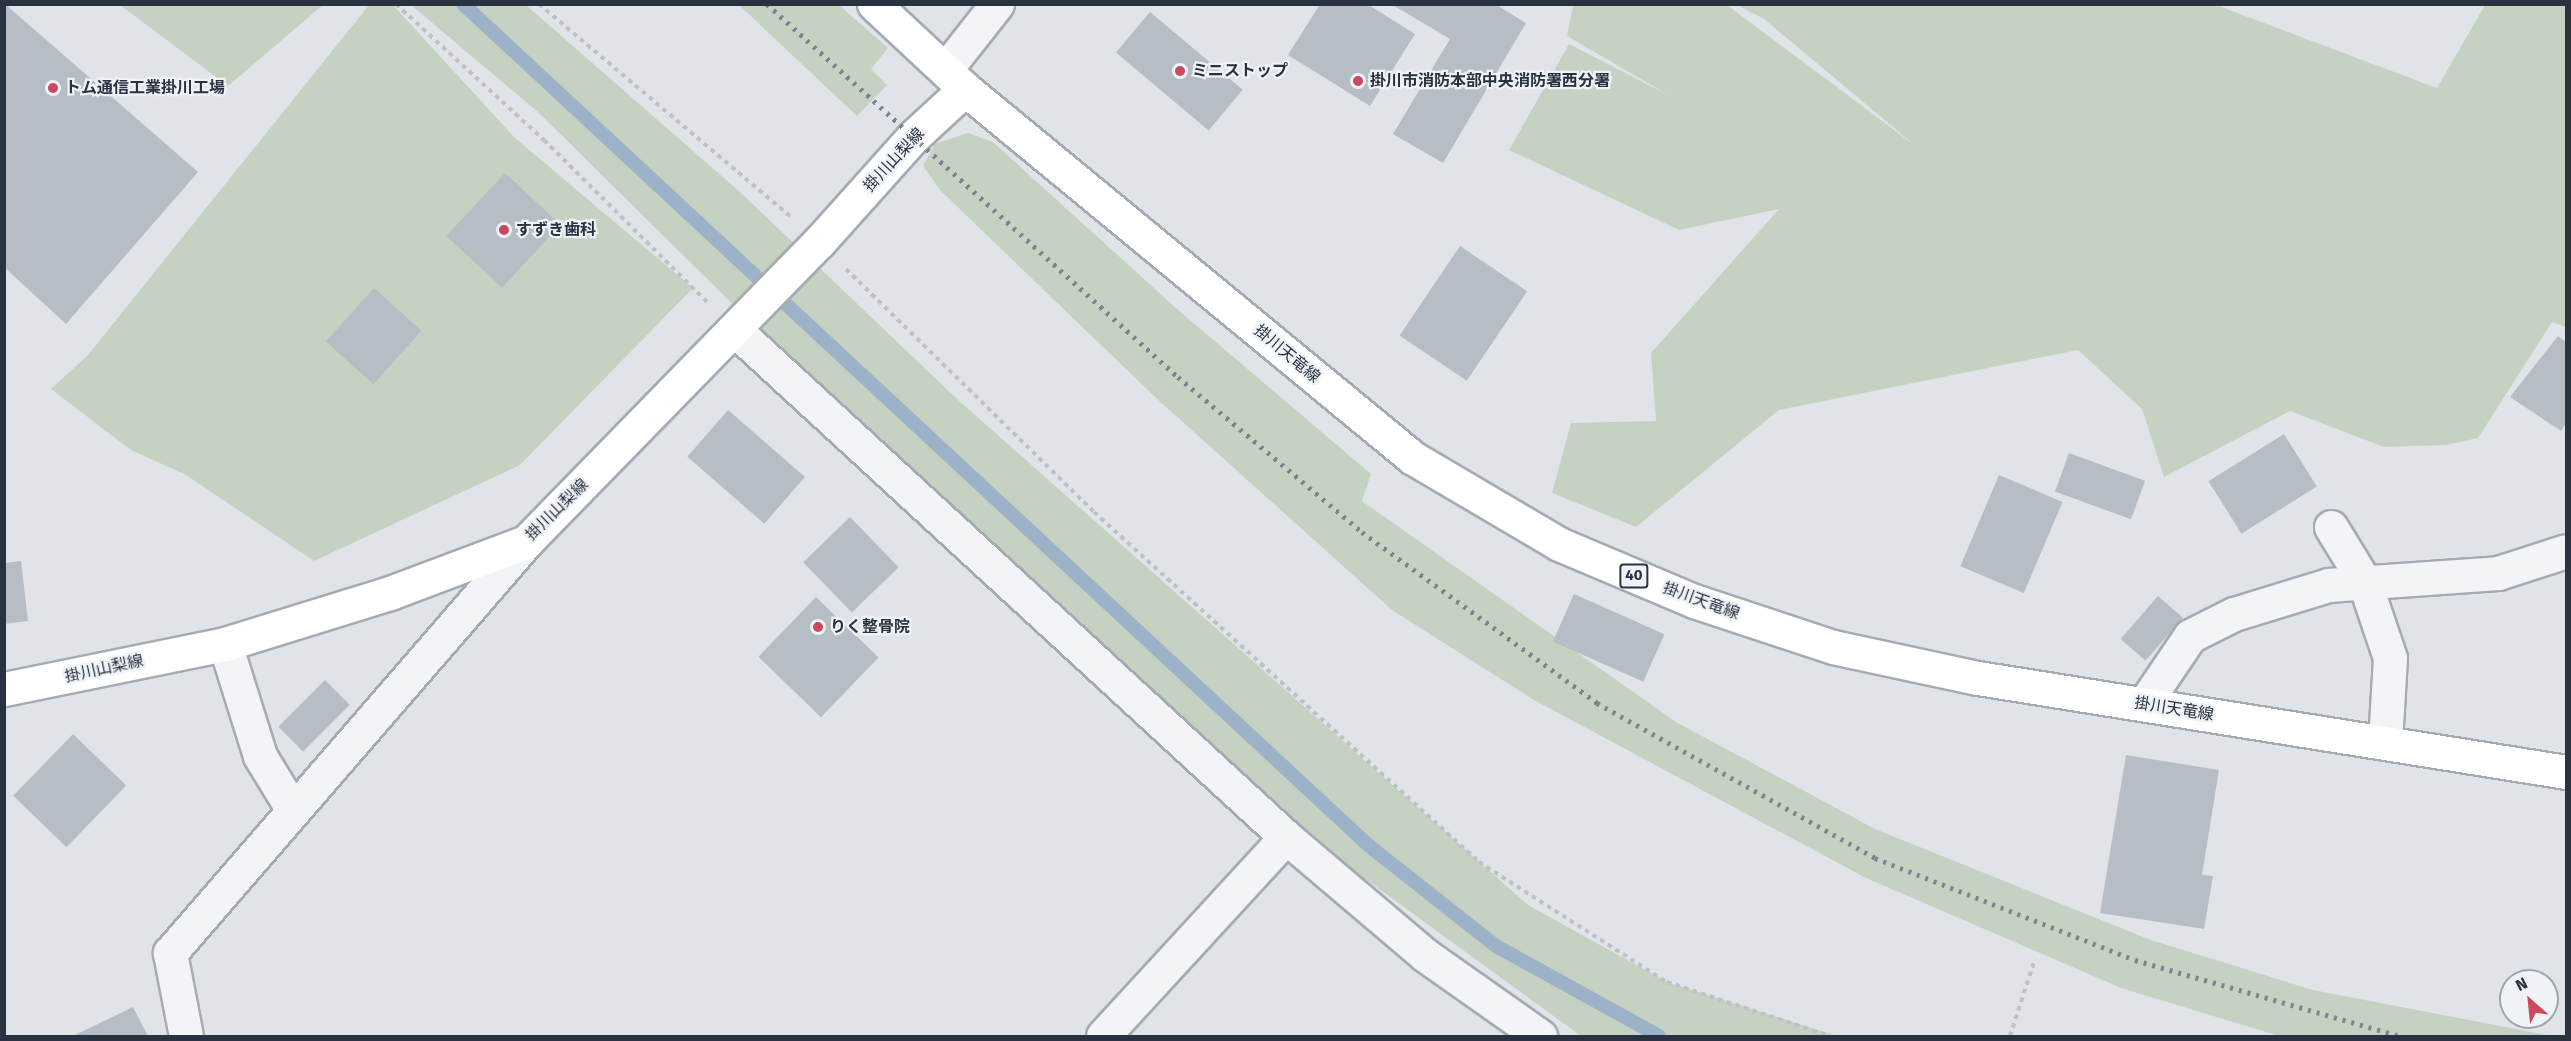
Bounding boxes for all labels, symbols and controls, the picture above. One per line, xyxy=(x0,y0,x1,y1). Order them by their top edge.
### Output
place label: ミニストップ xyxy=(1192,61,1288,81)
marker: ミニストップ xyxy=(1173,64,1187,78)
place label: 掛川市消防本部中央消防署西分署 xyxy=(1370,71,1610,91)
marker: 掛川市消防本部中央消防署西分署 xyxy=(1351,74,1365,88)
place label: トム通信工業掛川工場 xyxy=(65,78,225,98)
marker: トム通信工業掛川工場 xyxy=(46,81,60,95)
street label: 掛川山梨線 xyxy=(860,124,928,196)
place label: すずき歯科 xyxy=(516,220,596,240)
marker: すずき歯科 xyxy=(497,223,511,237)
street label: 掛川天竜線 xyxy=(1250,321,1324,387)
street label: 掛川山梨線 xyxy=(522,475,592,545)
road number: 40 xyxy=(1619,564,1649,588)
street label: 掛川天竜線 xyxy=(1660,578,1742,624)
place label: りく整骨院 xyxy=(830,617,910,637)
marker: りく整骨院 xyxy=(811,620,825,634)
street label: 掛川山梨線 xyxy=(63,651,145,687)
street label: 掛川天竜線 xyxy=(2133,693,2215,725)
north arrow xyxy=(2499,969,2559,1029)
text: N xyxy=(2512,973,2531,995)

